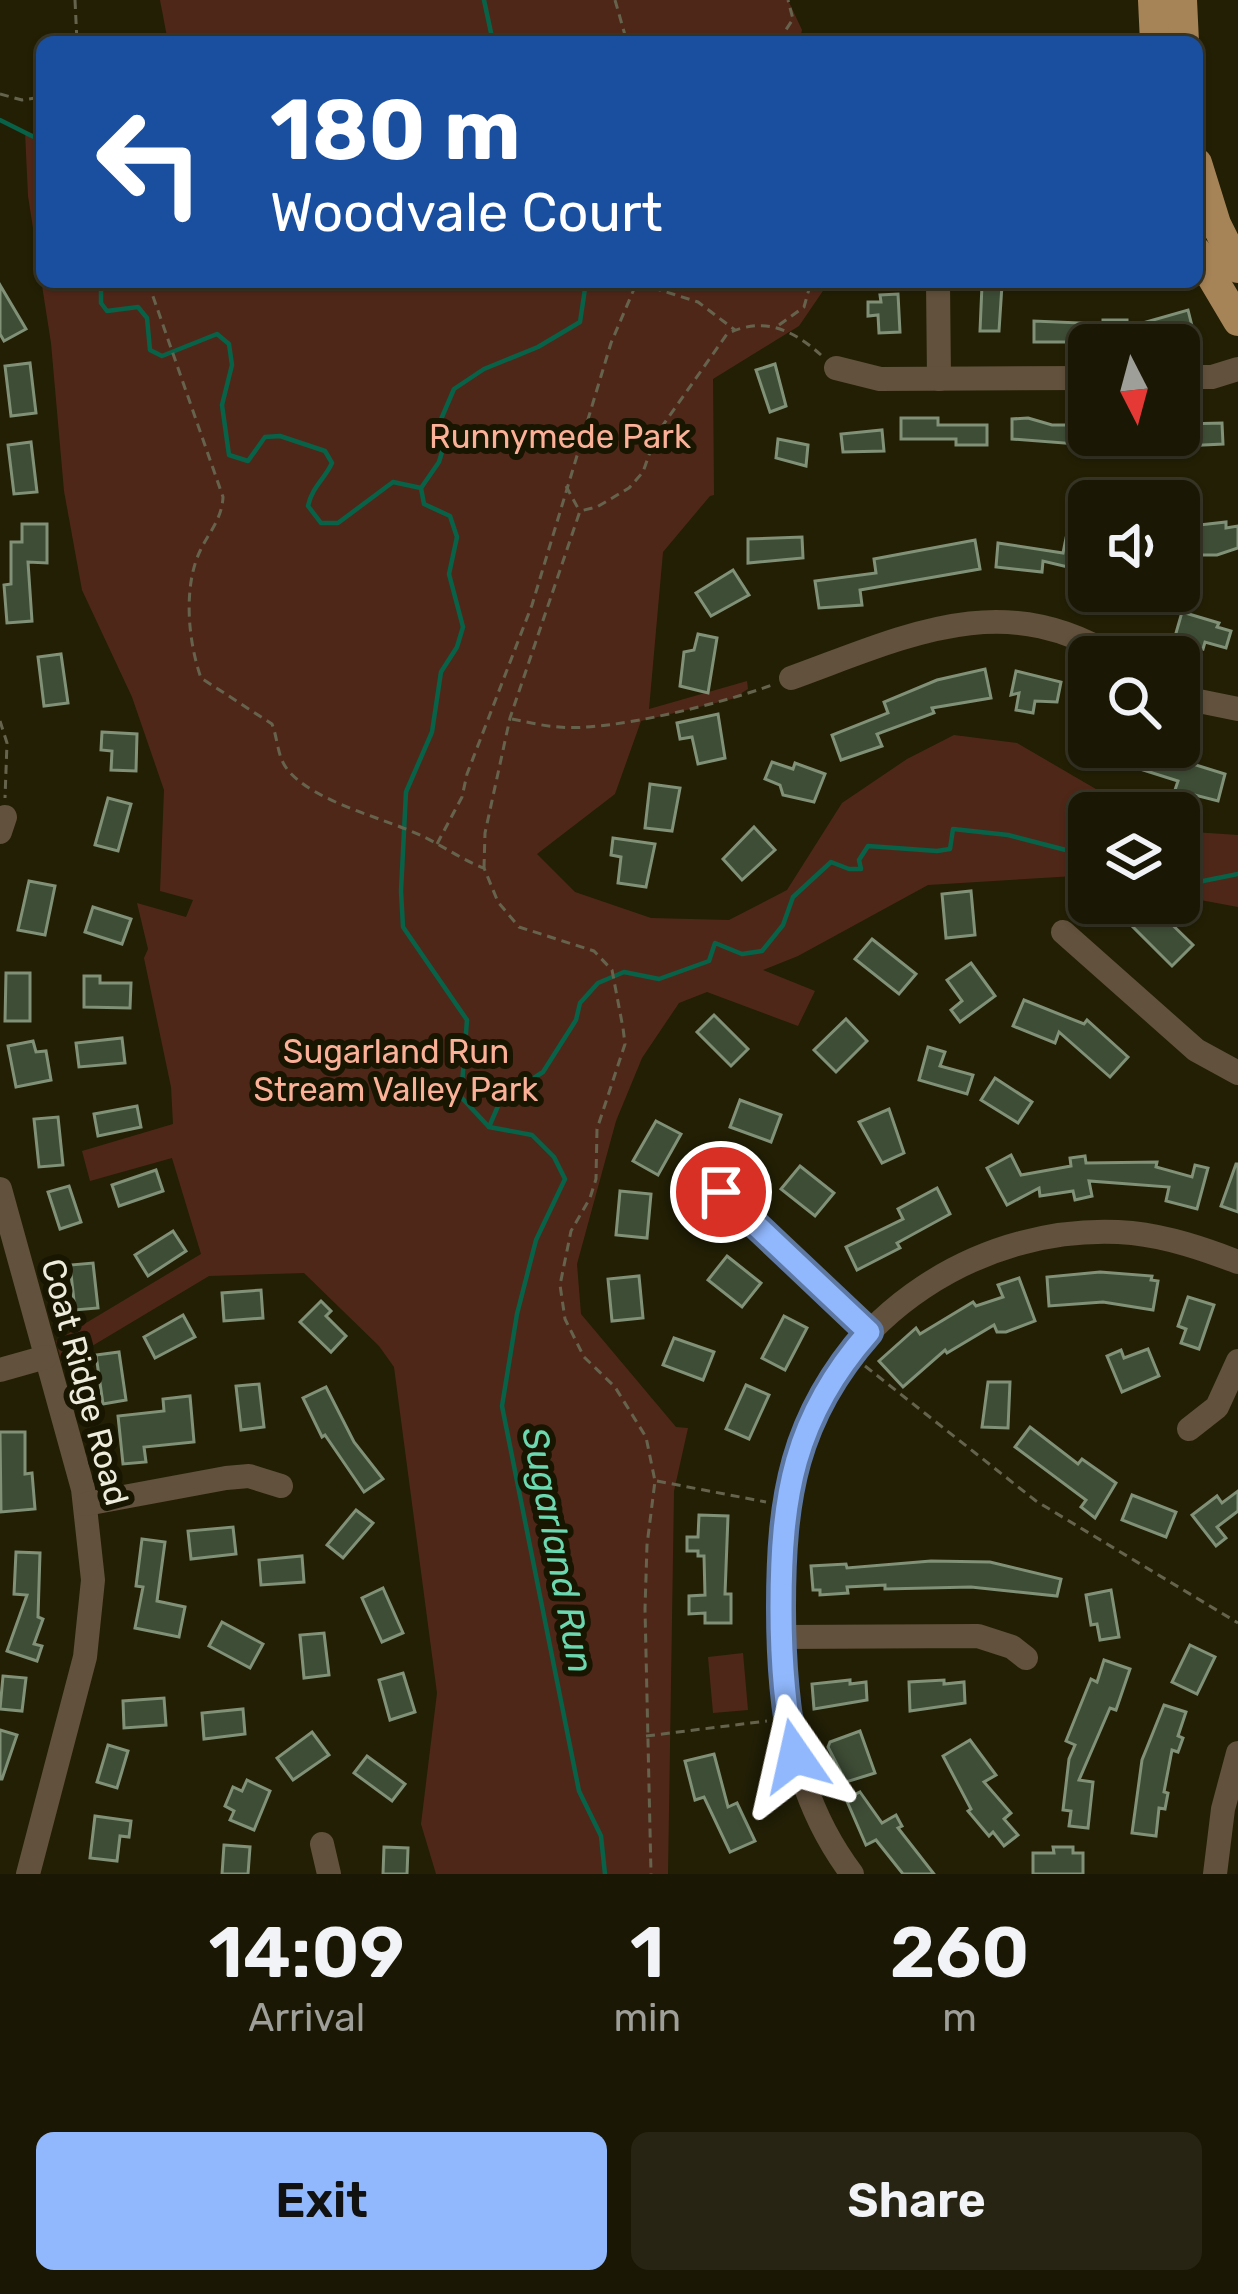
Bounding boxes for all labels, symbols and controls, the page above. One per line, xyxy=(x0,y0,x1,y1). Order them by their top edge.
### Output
text: 180 m xyxy=(270,80,521,180)
icon: left xyxy=(72,84,228,240)
text: Woodvale Court xyxy=(270,181,663,245)
north arrow xyxy=(1068,324,1200,456)
map controls xyxy=(1068,324,1200,924)
park label: Runnymede Park xyxy=(429,417,691,456)
button: sound xyxy=(1068,480,1200,612)
button: search xyxy=(1068,636,1200,768)
button: layers xyxy=(1068,792,1200,924)
park label: Sugarland Run Stream Valley Park xyxy=(254,1032,538,1109)
pin xyxy=(670,1141,772,1243)
icon: arrive xyxy=(688,1159,754,1225)
street label: Coat Ridge Road xyxy=(33,1254,137,1510)
water label: Sugarland Run xyxy=(513,1423,603,1677)
position arrow xyxy=(732,1693,858,1819)
text: 14:09 xyxy=(209,1910,405,1995)
text: 1 xyxy=(630,1910,665,1995)
text: 260 xyxy=(890,1910,1029,1995)
text: Arrival xyxy=(248,1995,365,2041)
text: min xyxy=(613,1995,681,2041)
text: m xyxy=(942,1995,977,2041)
button: Exit xyxy=(36,2132,607,2270)
button: Share xyxy=(631,2132,1202,2270)

